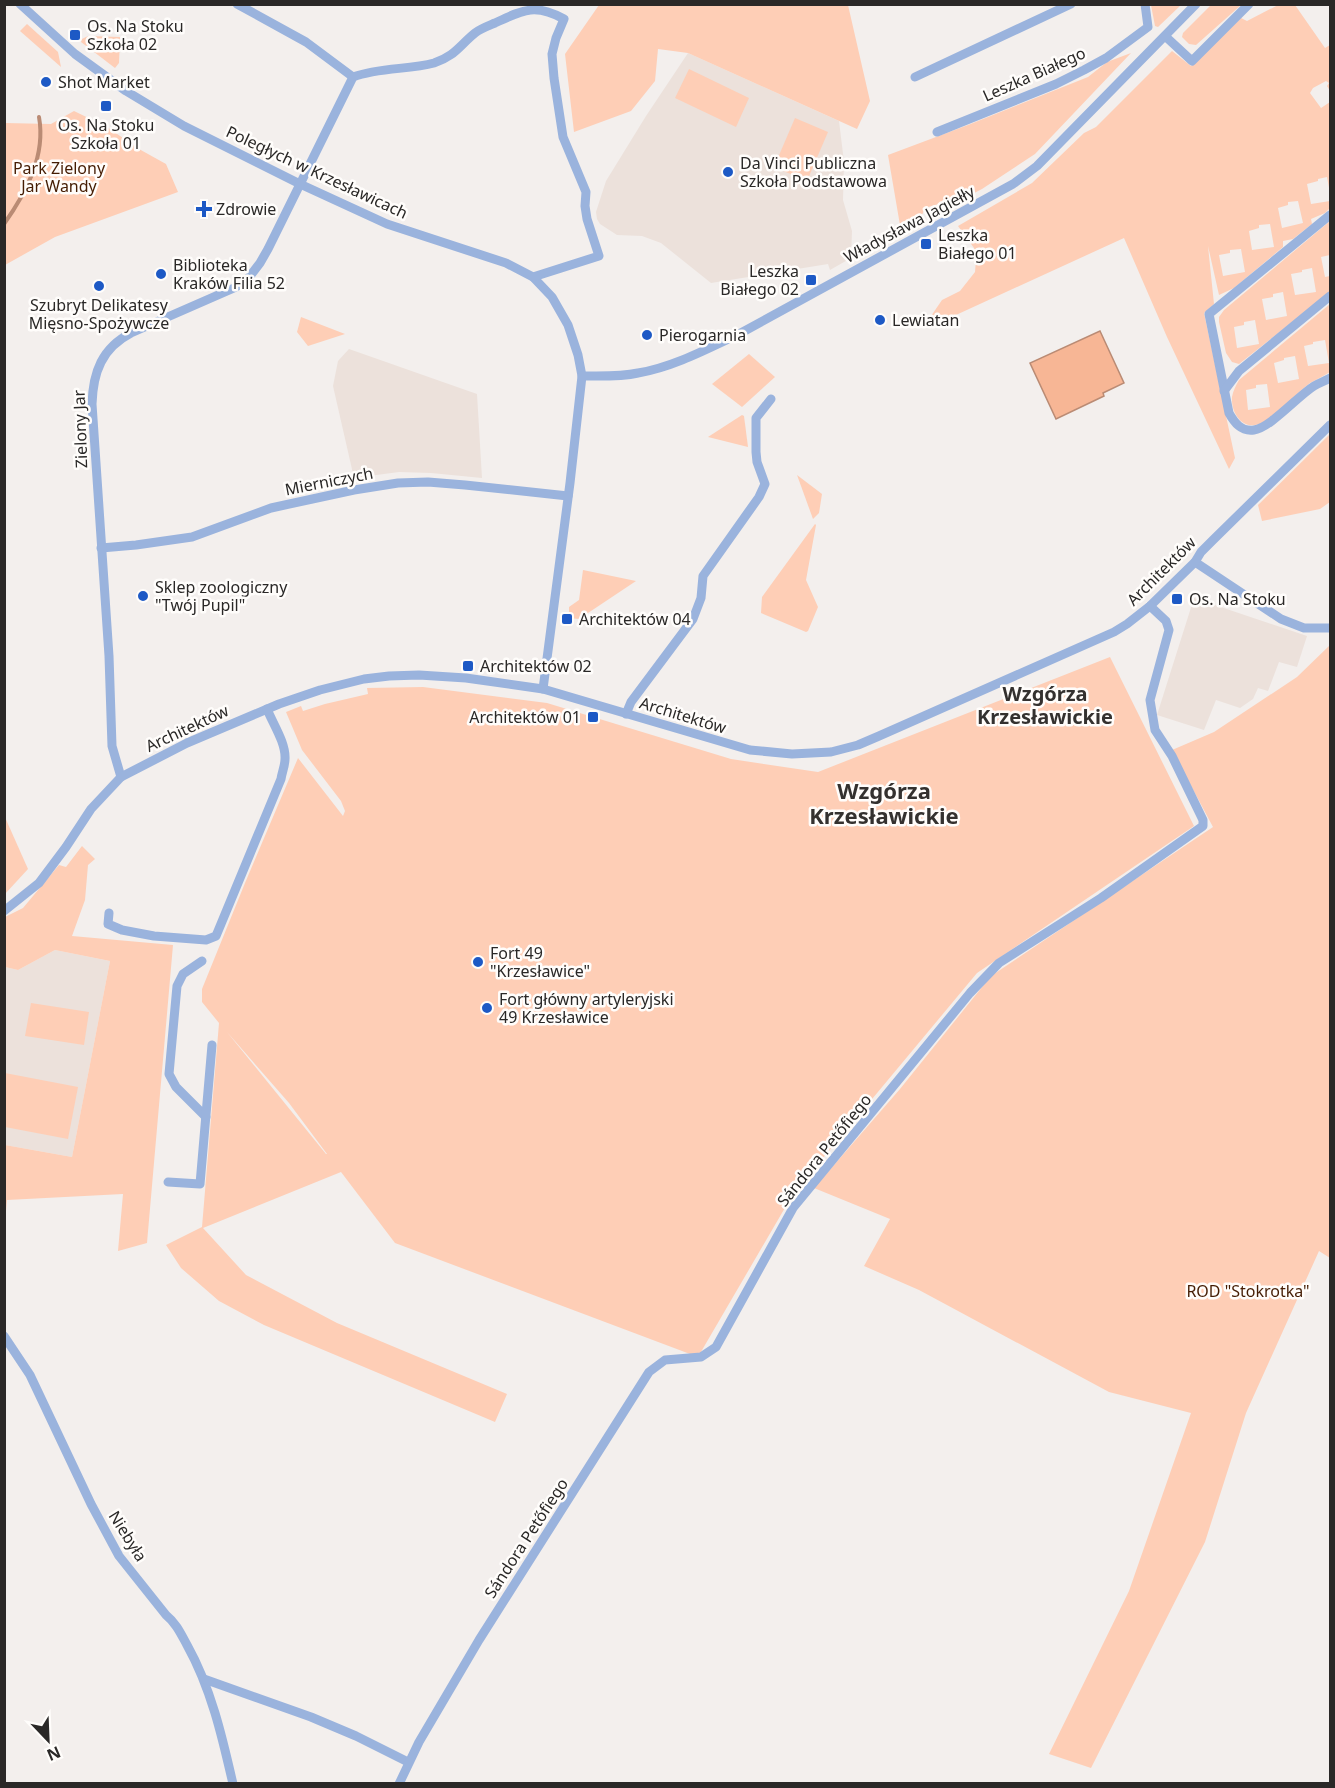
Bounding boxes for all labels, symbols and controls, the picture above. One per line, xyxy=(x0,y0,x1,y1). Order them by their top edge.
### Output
place label: Os. Na Stoku Szkoła 02 xyxy=(87,15,184,55)
marker: Os. Na Stoku Szkoła 02 xyxy=(68,28,82,42)
street label: Leszka Białego xyxy=(979,41,1089,107)
place label: Shot Market xyxy=(58,71,150,93)
marker: Shot Market xyxy=(39,75,53,89)
marker: Os. Na Stoku Szkoła 01 xyxy=(99,99,113,113)
place label: Os. Na Stoku Szkoła 01 xyxy=(58,114,154,154)
street label: Poległych w Krzesławicach xyxy=(223,120,411,224)
place label: Da Vinci Publiczna Szkoła Podstawowa xyxy=(740,152,887,192)
park label: Park Zielony Jar Wandy xyxy=(13,157,106,197)
marker: Da Vinci Publiczna Szkoła Podstawowa xyxy=(721,165,735,179)
street label: Władysława Jagiełły xyxy=(840,180,979,268)
place label: Zdrowie xyxy=(216,198,276,220)
marker: Zdrowie xyxy=(197,202,211,216)
place label: Leszka Białego 01 xyxy=(938,224,1017,264)
marker: Leszka Białego 01 xyxy=(919,237,933,251)
place label: Biblioteka Kraków Filia 52 xyxy=(173,254,285,294)
place label: Leszka Białego 02 xyxy=(720,260,799,300)
marker: Biblioteka Kraków Filia 52 xyxy=(154,267,168,281)
marker: Leszka Białego 02 xyxy=(804,273,818,287)
marker: Szubryt Delikatesy Mięsno-Spożywcze xyxy=(92,279,106,293)
place label: Szubryt Delikatesy Mięsno-Spożywcze xyxy=(29,294,169,334)
place label: Lewiatan xyxy=(892,309,959,331)
marker: Lewiatan xyxy=(873,313,887,327)
place label: Pierogarnia xyxy=(659,324,746,346)
marker: Pierogarnia xyxy=(640,328,654,342)
street label: Zielony Jar xyxy=(68,389,92,469)
street label: Mierniczych xyxy=(283,462,375,500)
street label: Architektów xyxy=(1122,531,1201,610)
place label: Sklep zoologiczny "Twój Pupil" xyxy=(155,576,288,616)
place label: Os. Na Stoku xyxy=(1189,588,1286,610)
marker: Sklep zoologiczny "Twój Pupil" xyxy=(136,589,150,603)
marker: Os. Na Stoku xyxy=(1170,592,1184,606)
place label: Architektów 04 xyxy=(579,608,691,630)
marker: Architektów 04 xyxy=(560,612,574,626)
place label: Architektów 02 xyxy=(480,655,592,677)
marker: Architektów 02 xyxy=(461,659,475,673)
district label: Wzgórza Krzesławickie xyxy=(977,680,1113,730)
street label: Architektów xyxy=(637,691,729,739)
street label: Architektów xyxy=(142,699,232,757)
place label: Architektów 01 xyxy=(469,706,581,728)
marker: Architektów 01 xyxy=(586,710,600,724)
district label: Wzgórza Krzesławickie xyxy=(809,775,959,830)
place label: Fort 49 "Krzesławice" xyxy=(490,942,590,982)
marker: Fort 49 "Krzesławice" xyxy=(471,955,485,969)
place label: Fort główny artyleryjski 49 Krzesławice xyxy=(499,988,674,1028)
marker: Fort główny artyleryjski 49 Krzesławice xyxy=(480,1001,494,1015)
street label: Sándora Petőfiego xyxy=(772,1089,876,1211)
park label: ROD "Stokrotka" xyxy=(1186,1280,1310,1302)
street label: Sándora Petőfiego xyxy=(479,1474,573,1602)
street label: Niebyła xyxy=(104,1506,152,1566)
north arrow xyxy=(18,1710,78,1770)
text: N xyxy=(44,1741,64,1766)

